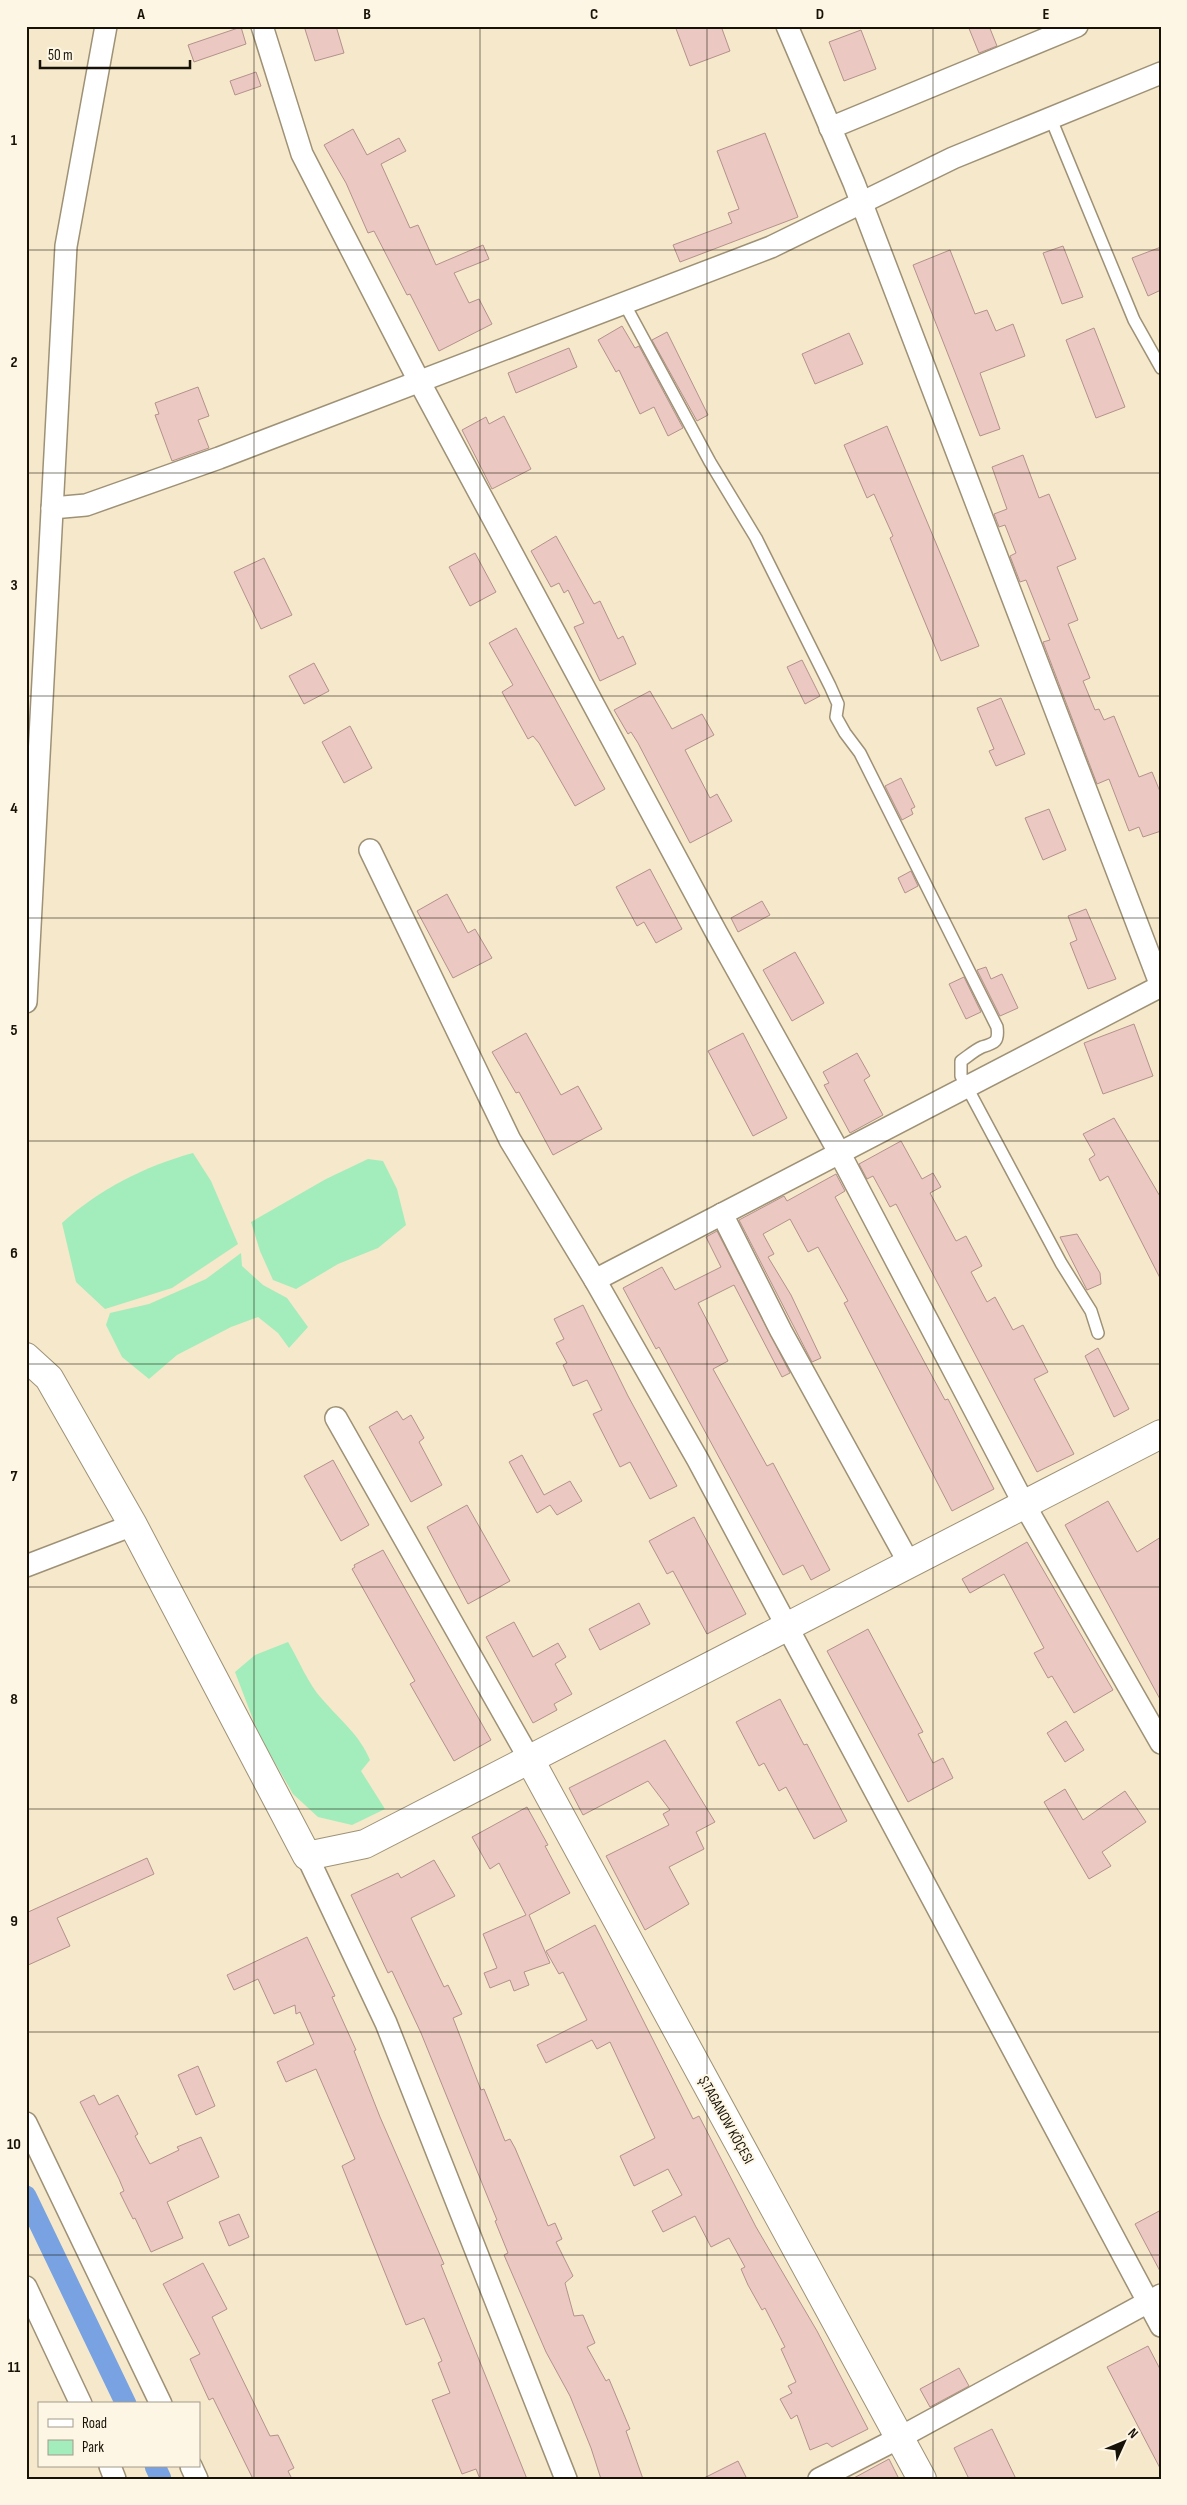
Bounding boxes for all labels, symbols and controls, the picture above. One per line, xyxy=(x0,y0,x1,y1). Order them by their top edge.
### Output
text: A xyxy=(136,5,145,24)
text: B xyxy=(363,5,371,24)
text: C xyxy=(590,5,598,24)
text: D xyxy=(816,5,824,24)
text: E xyxy=(1043,5,1050,24)
scale bar xyxy=(40,38,190,70)
text: 50 m xyxy=(48,46,73,65)
text: 1 xyxy=(11,131,18,150)
text: 2 xyxy=(10,353,18,372)
text: 3 xyxy=(10,576,18,595)
text: 4 xyxy=(10,799,18,818)
text: 5 xyxy=(10,1021,18,1040)
text: 6 xyxy=(10,1244,18,1263)
text: 7 xyxy=(11,1467,18,1486)
text: 8 xyxy=(10,1690,18,1709)
text: 9 xyxy=(10,1912,18,1931)
street label: Ş.TAGANOW KÖÇESI xyxy=(694,2073,758,2167)
text: 10 xyxy=(7,2135,21,2154)
text: 11 xyxy=(8,2358,21,2377)
legend xyxy=(38,2402,200,2468)
text: Road xyxy=(82,2414,107,2433)
north arrow xyxy=(1100,2418,1150,2468)
text: N xyxy=(1124,2425,1142,2442)
text: Park xyxy=(82,2438,104,2457)

